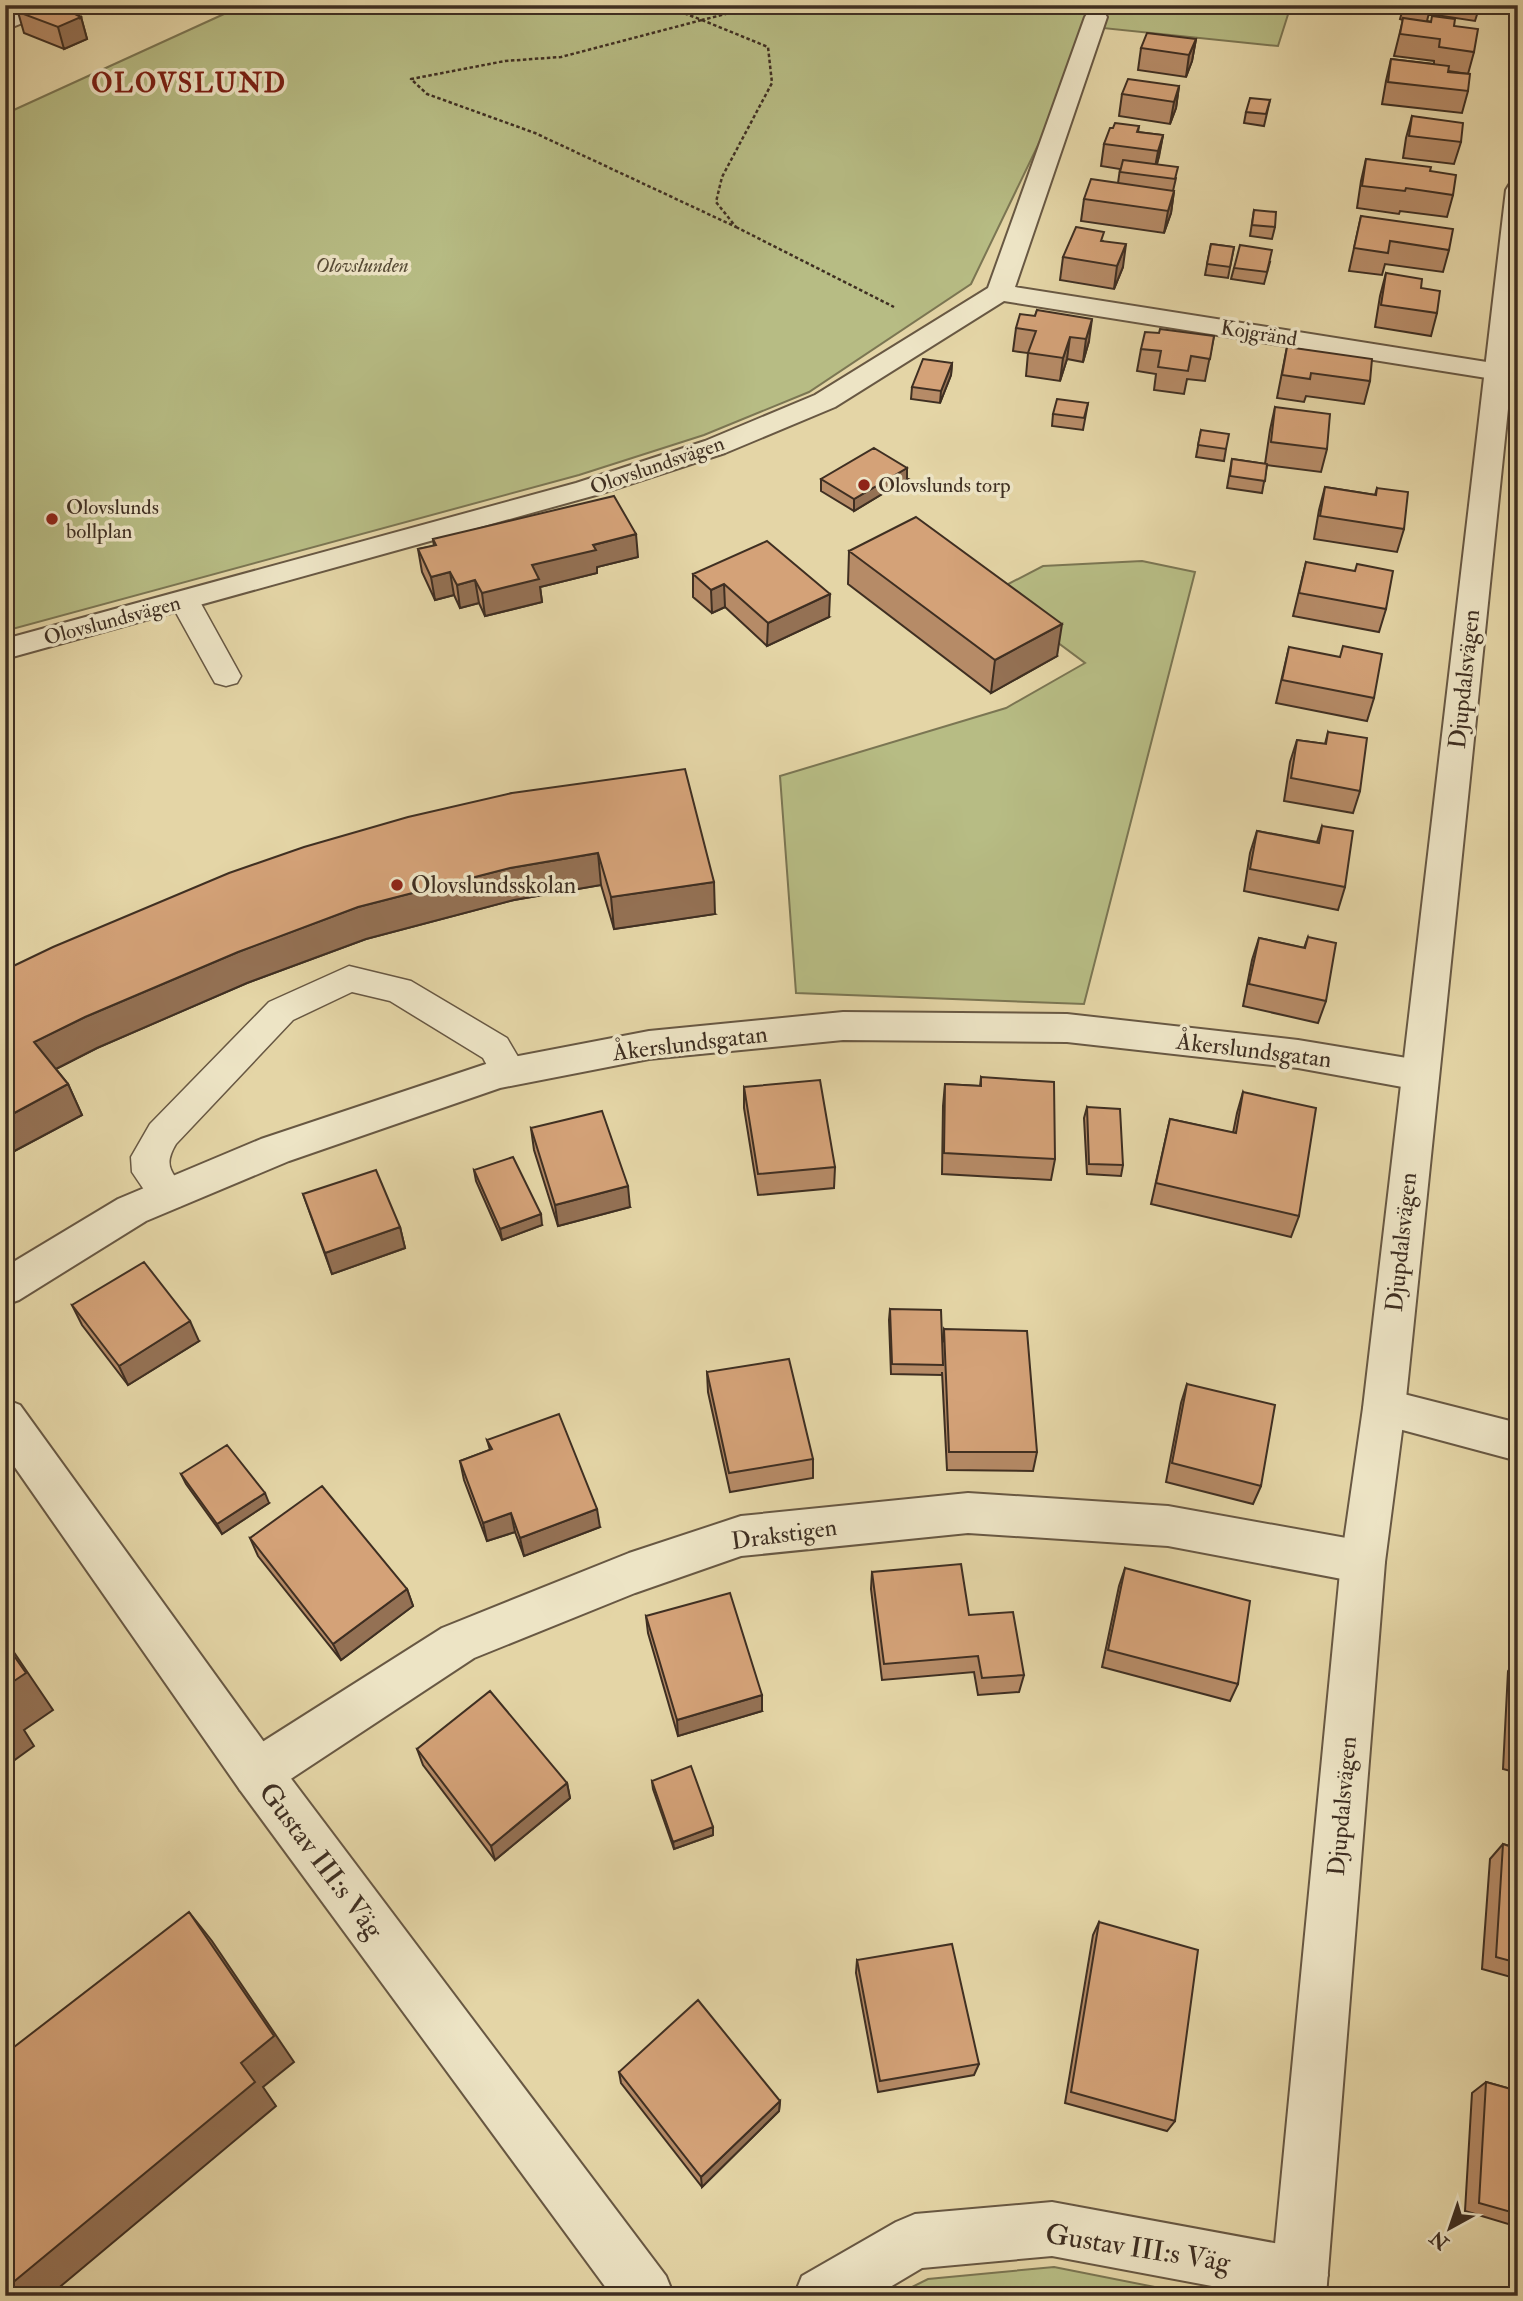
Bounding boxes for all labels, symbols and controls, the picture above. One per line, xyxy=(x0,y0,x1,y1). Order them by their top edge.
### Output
district label: OLOVSLUND xyxy=(91,68,287,100)
park label: Olovslunden xyxy=(315,252,409,279)
street label: Kojgränd xyxy=(1219,314,1300,353)
street label: Olovslundsvägen xyxy=(586,430,728,501)
place label: Olovslunds torp xyxy=(878,472,1011,499)
marker: Olovslunds torp xyxy=(856,477,872,493)
place label: Olovslunds bollplan xyxy=(66,494,159,545)
marker: Olovslunds bollplan xyxy=(44,511,60,527)
street label: Olovslundsvägen xyxy=(41,589,184,652)
street label: Djupdalsvägen xyxy=(1442,608,1487,750)
place label: Olovslundsskolan xyxy=(411,870,576,901)
marker: Olovslundsskolan xyxy=(389,877,405,893)
street label: Åkerslundsgatan xyxy=(610,1018,769,1069)
street label: Åkerslundsgatan xyxy=(1174,1024,1333,1075)
street label: Djupdalsvägen xyxy=(1379,1171,1424,1313)
street label: Drakstigen xyxy=(729,1512,839,1557)
street label: Djupdalsvägen xyxy=(1321,1735,1364,1877)
street label: Gustav III:s Väg xyxy=(251,1776,392,1947)
north arrow xyxy=(1414,2192,1484,2262)
street label: Gustav III:s Väg xyxy=(1043,2217,1234,2281)
text: N xyxy=(1425,2225,1455,2256)

